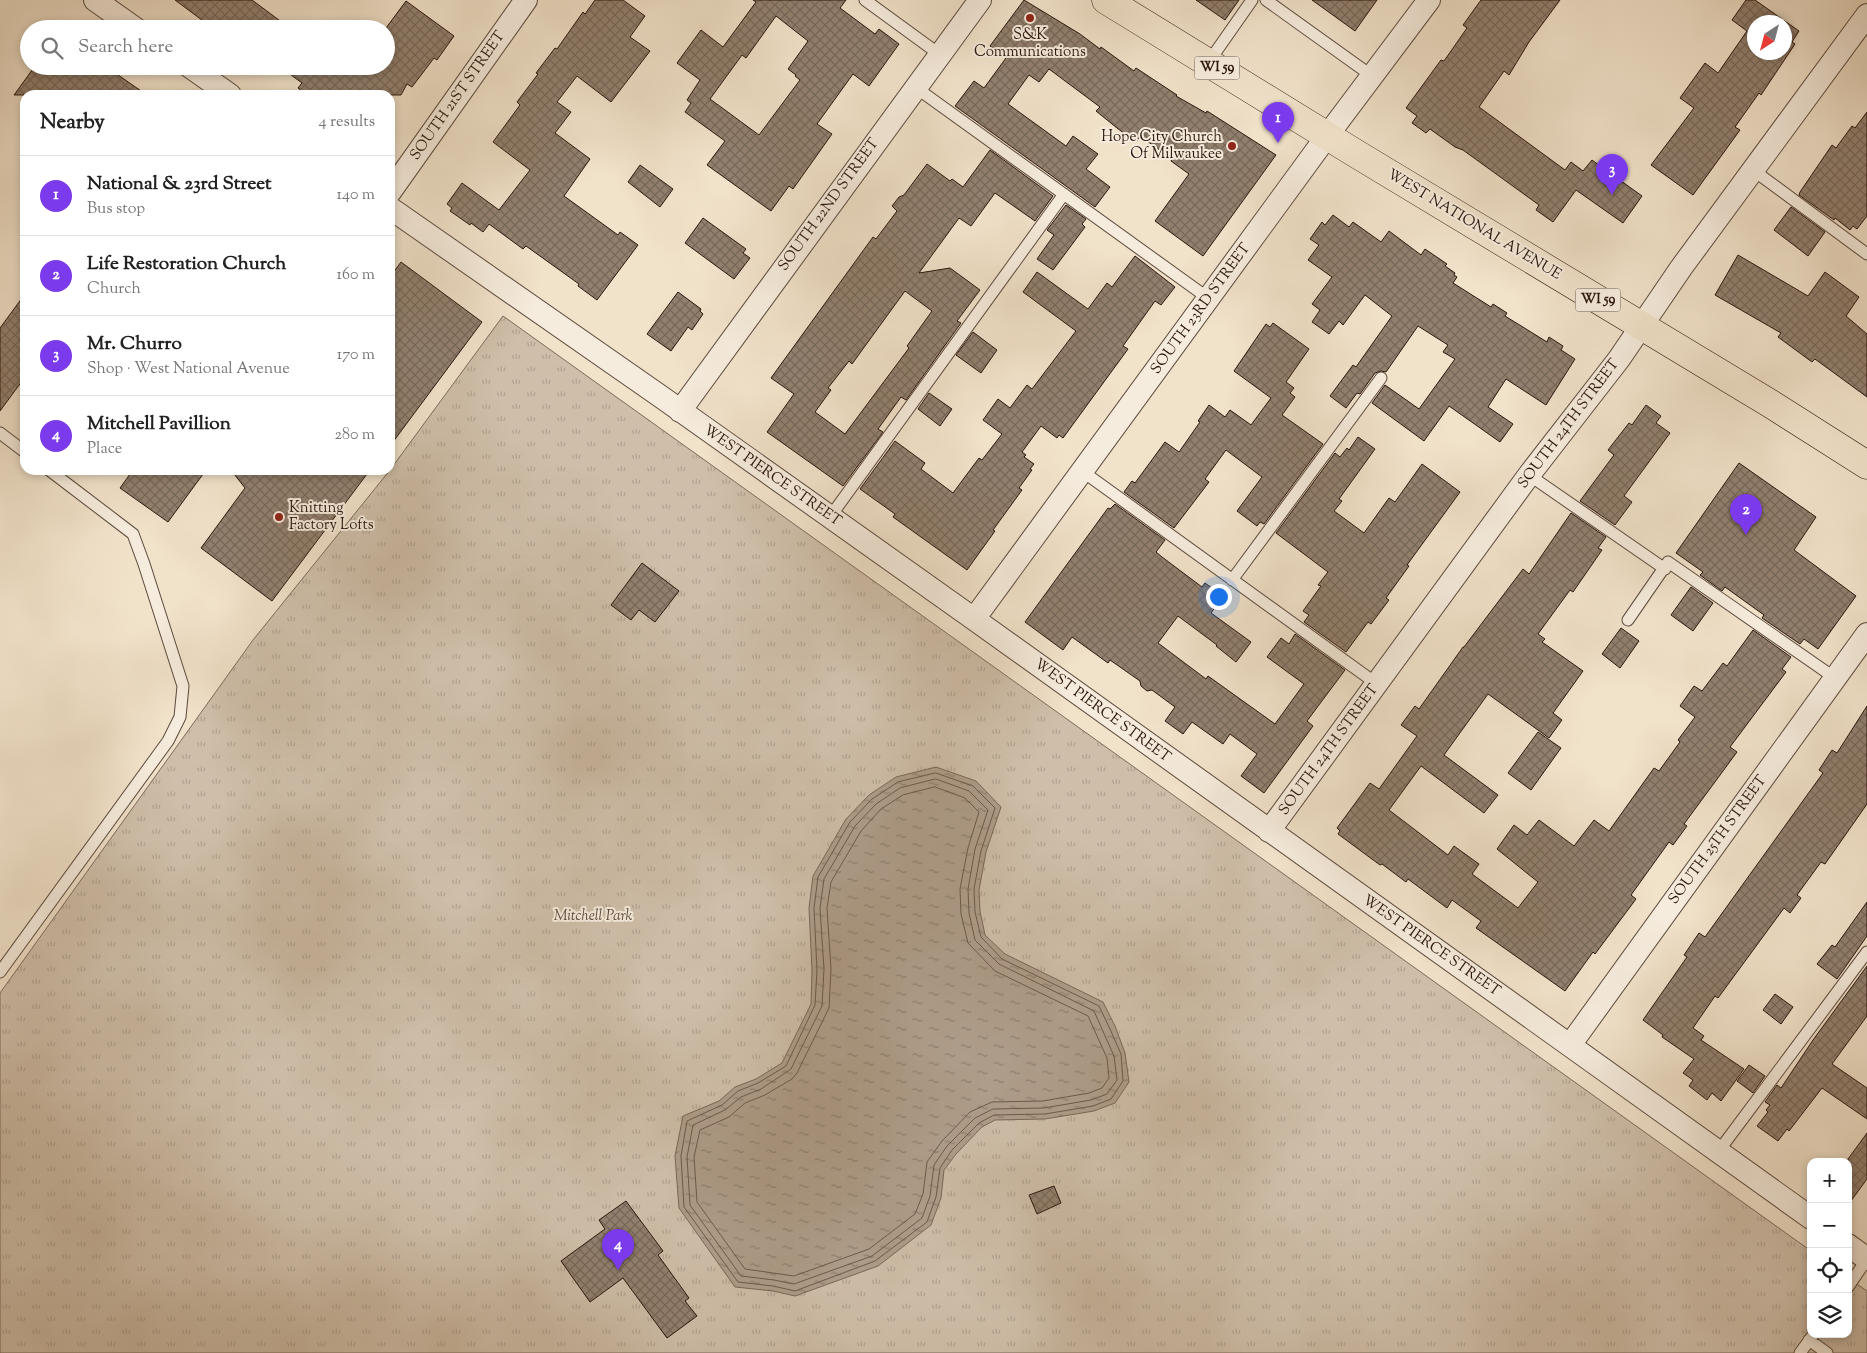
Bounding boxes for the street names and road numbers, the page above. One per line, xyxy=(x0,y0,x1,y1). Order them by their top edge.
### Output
street label: SOUTH 21ST STREET xyxy=(405,27,511,165)
road number: WI 59 xyxy=(1194,56,1240,80)
street label: SOUTH 22ND STREET xyxy=(774,134,885,276)
street label: WEST NATIONAL AVENUE xyxy=(1383,165,1565,285)
street label: SOUTH 23RD STREET xyxy=(1146,239,1256,379)
road number: WI 59 xyxy=(1576,288,1620,312)
street label: SOUTH 24TH STREET xyxy=(1513,354,1625,493)
street label: WEST PIERCE STREET xyxy=(699,420,846,532)
street label: WEST PIERCE STREET xyxy=(1029,654,1175,768)
street label: SOUTH 24TH STREET xyxy=(1274,680,1384,820)
street label: SOUTH 25TH STREET xyxy=(1664,771,1772,909)
street label: WEST PIERCE STREET xyxy=(1358,890,1505,1002)

